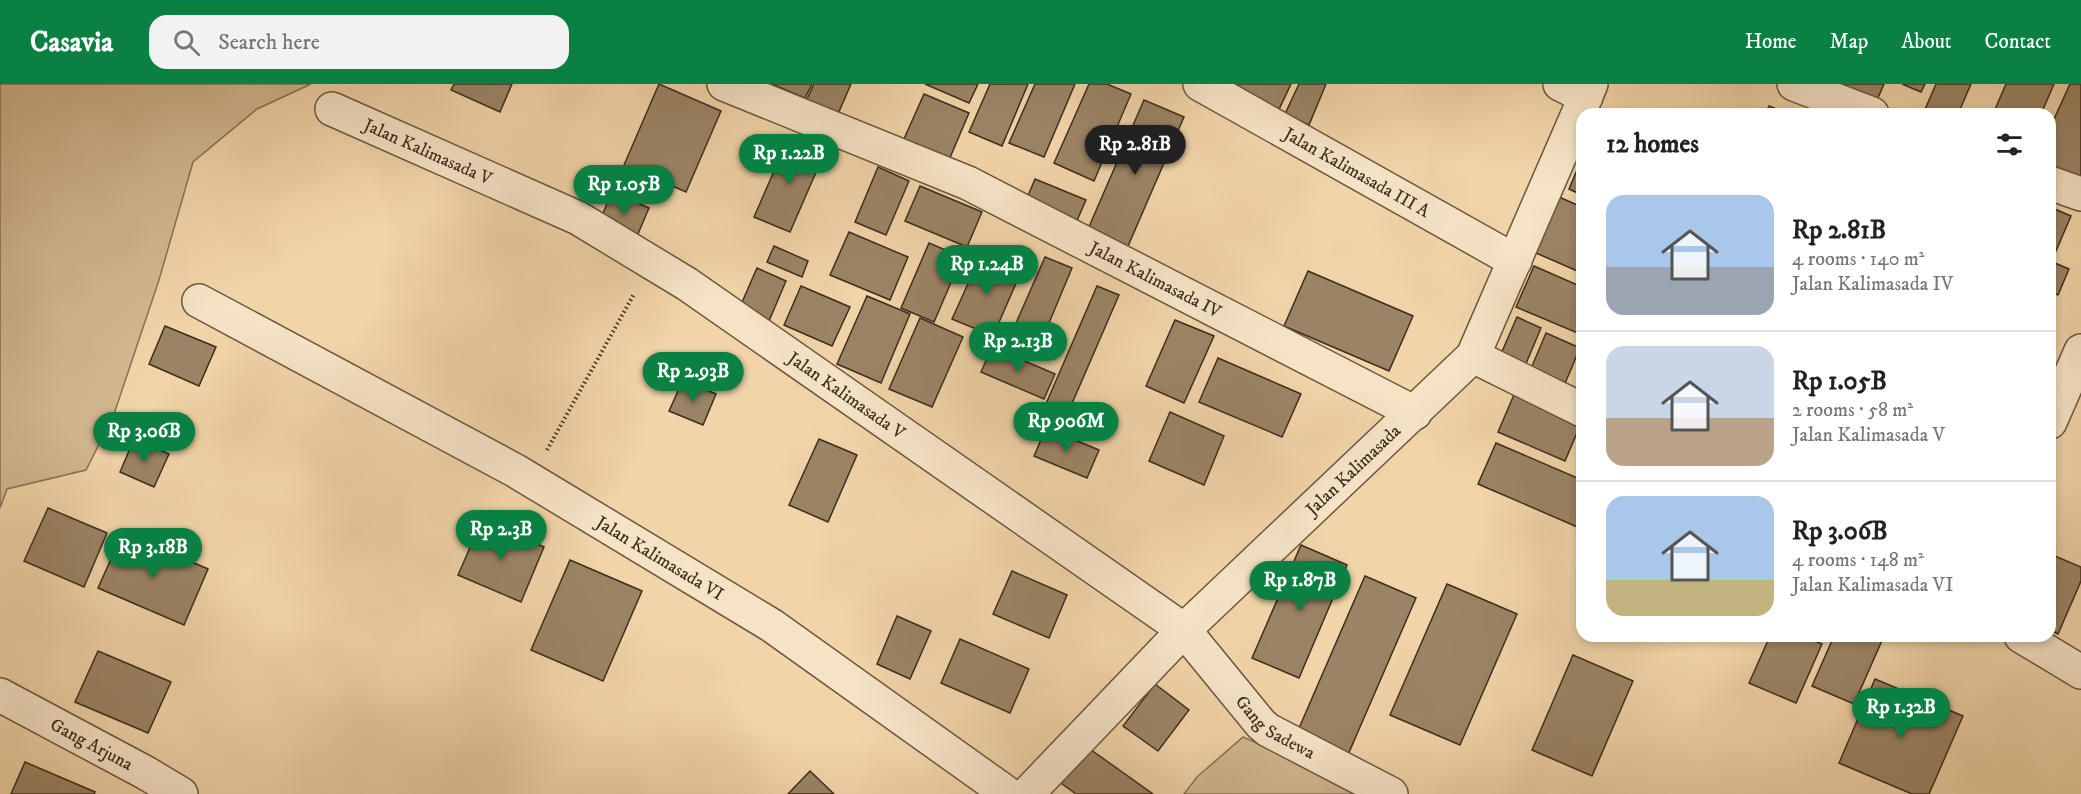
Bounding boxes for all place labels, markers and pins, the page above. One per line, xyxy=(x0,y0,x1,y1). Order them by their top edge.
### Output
pin: Rp 2.81B xyxy=(1073,125,1197,176)
pin: Rp 1.22B xyxy=(727,134,851,185)
pin: Rp 1.05B xyxy=(562,165,686,216)
pin: Rp 1.24B xyxy=(925,245,1049,296)
pin: Rp 2.13B xyxy=(956,322,1080,373)
pin: Rp 2.93B xyxy=(631,352,755,403)
pin: Rp 906M xyxy=(1011,402,1121,453)
pin: Rp 3.06B xyxy=(82,412,206,463)
pin: Rp 2.3B xyxy=(446,510,556,561)
pin: Rp 3.18B xyxy=(91,528,215,579)
pin: Rp 1.87B xyxy=(1238,561,1362,612)
pin: Rp 1.32B xyxy=(1839,688,1963,739)

